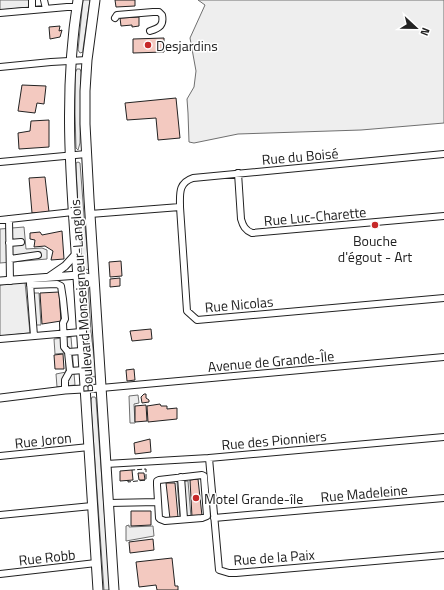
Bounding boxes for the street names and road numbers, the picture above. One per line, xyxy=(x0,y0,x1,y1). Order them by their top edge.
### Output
street label: Rue du Boisé xyxy=(261,142,339,170)
street label: Boulevard Monseigneur-Langlois xyxy=(64,199,98,393)
street label: Rue Luc-Charette xyxy=(263,201,367,231)
street label: Rue Nicolas xyxy=(204,291,274,317)
street label: Avenue de Grande-Île xyxy=(207,345,335,377)
street label: Rue des Pionniers xyxy=(221,425,327,455)
street label: Rue Joron xyxy=(13,427,73,453)
street label: Rue Madeleine xyxy=(320,479,408,507)
street label: Rue Robb xyxy=(18,544,76,570)
street label: Rue de la Paix xyxy=(233,544,316,570)

